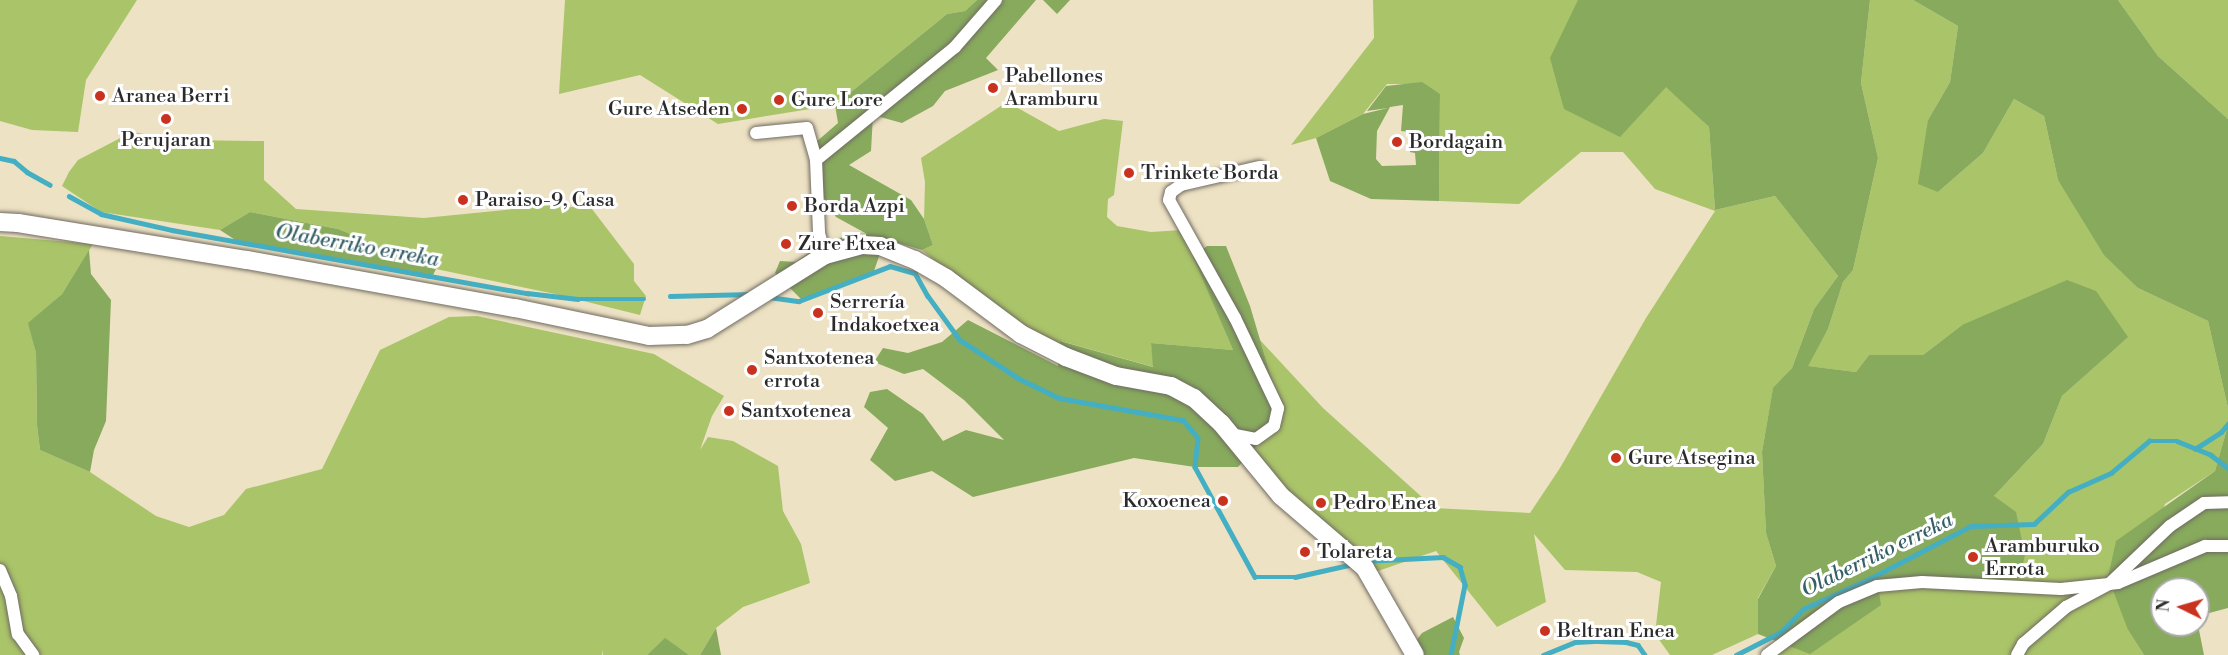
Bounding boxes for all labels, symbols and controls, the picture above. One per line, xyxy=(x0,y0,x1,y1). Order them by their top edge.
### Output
place label: Pabellones Aramburu xyxy=(1005,64,1103,111)
marker: Pabellones Aramburu xyxy=(986,81,1000,95)
place label: Aranea Berri xyxy=(112,84,229,108)
place label: Gure Lore xyxy=(791,88,883,112)
marker: Aranea Berri xyxy=(93,89,107,103)
marker: Gure Lore xyxy=(772,93,786,107)
place label: Gure Atseden xyxy=(608,97,730,121)
marker: Gure Atseden xyxy=(735,102,749,116)
marker: Perujaran xyxy=(159,112,173,126)
place label: Perujaran xyxy=(121,128,211,152)
place label: Bordagain xyxy=(1409,130,1503,154)
marker: Bordagain xyxy=(1390,135,1404,149)
place label: Trinkete Borda xyxy=(1141,161,1279,185)
marker: Trinkete Borda xyxy=(1122,166,1136,180)
place label: Paraiso-9, Casa xyxy=(475,188,615,212)
marker: Paraiso-9, Casa xyxy=(456,193,470,207)
place label: Borda Azpi xyxy=(804,194,905,218)
marker: Borda Azpi xyxy=(785,199,799,213)
water label: Olaberriko erreka xyxy=(273,219,441,273)
place label: Zure Etxea xyxy=(798,232,896,256)
marker: Zure Etxea xyxy=(779,237,793,251)
place label: Serrería Indakoetxea xyxy=(830,290,940,337)
marker: Serrería Indakoetxea xyxy=(811,306,825,320)
place label: Santxotenea errota xyxy=(764,346,874,393)
marker: Santxotenea errota xyxy=(745,363,759,377)
place label: Santxotenea xyxy=(741,399,851,423)
marker: Santxotenea xyxy=(722,404,736,418)
place label: Gure Atsegina xyxy=(1628,446,1755,470)
marker: Gure Atsegina xyxy=(1609,451,1623,465)
place label: Koxoenea xyxy=(1123,489,1211,513)
place label: Pedro Enea xyxy=(1333,491,1437,515)
marker: Koxoenea xyxy=(1216,494,1230,508)
marker: Pedro Enea xyxy=(1314,496,1328,510)
water label: Olaberriko erreka xyxy=(1797,507,1957,603)
place label: Aramburuko Errota xyxy=(1985,534,2100,581)
place label: Tolareta xyxy=(1317,540,1393,564)
marker: Tolareta xyxy=(1298,545,1312,559)
marker: Aramburuko Errota xyxy=(1966,550,1980,564)
north arrow xyxy=(2150,577,2210,637)
text: N xyxy=(2154,598,2175,613)
place label: Beltran Enea xyxy=(1557,619,1675,643)
marker: Beltran Enea xyxy=(1538,624,1552,638)

